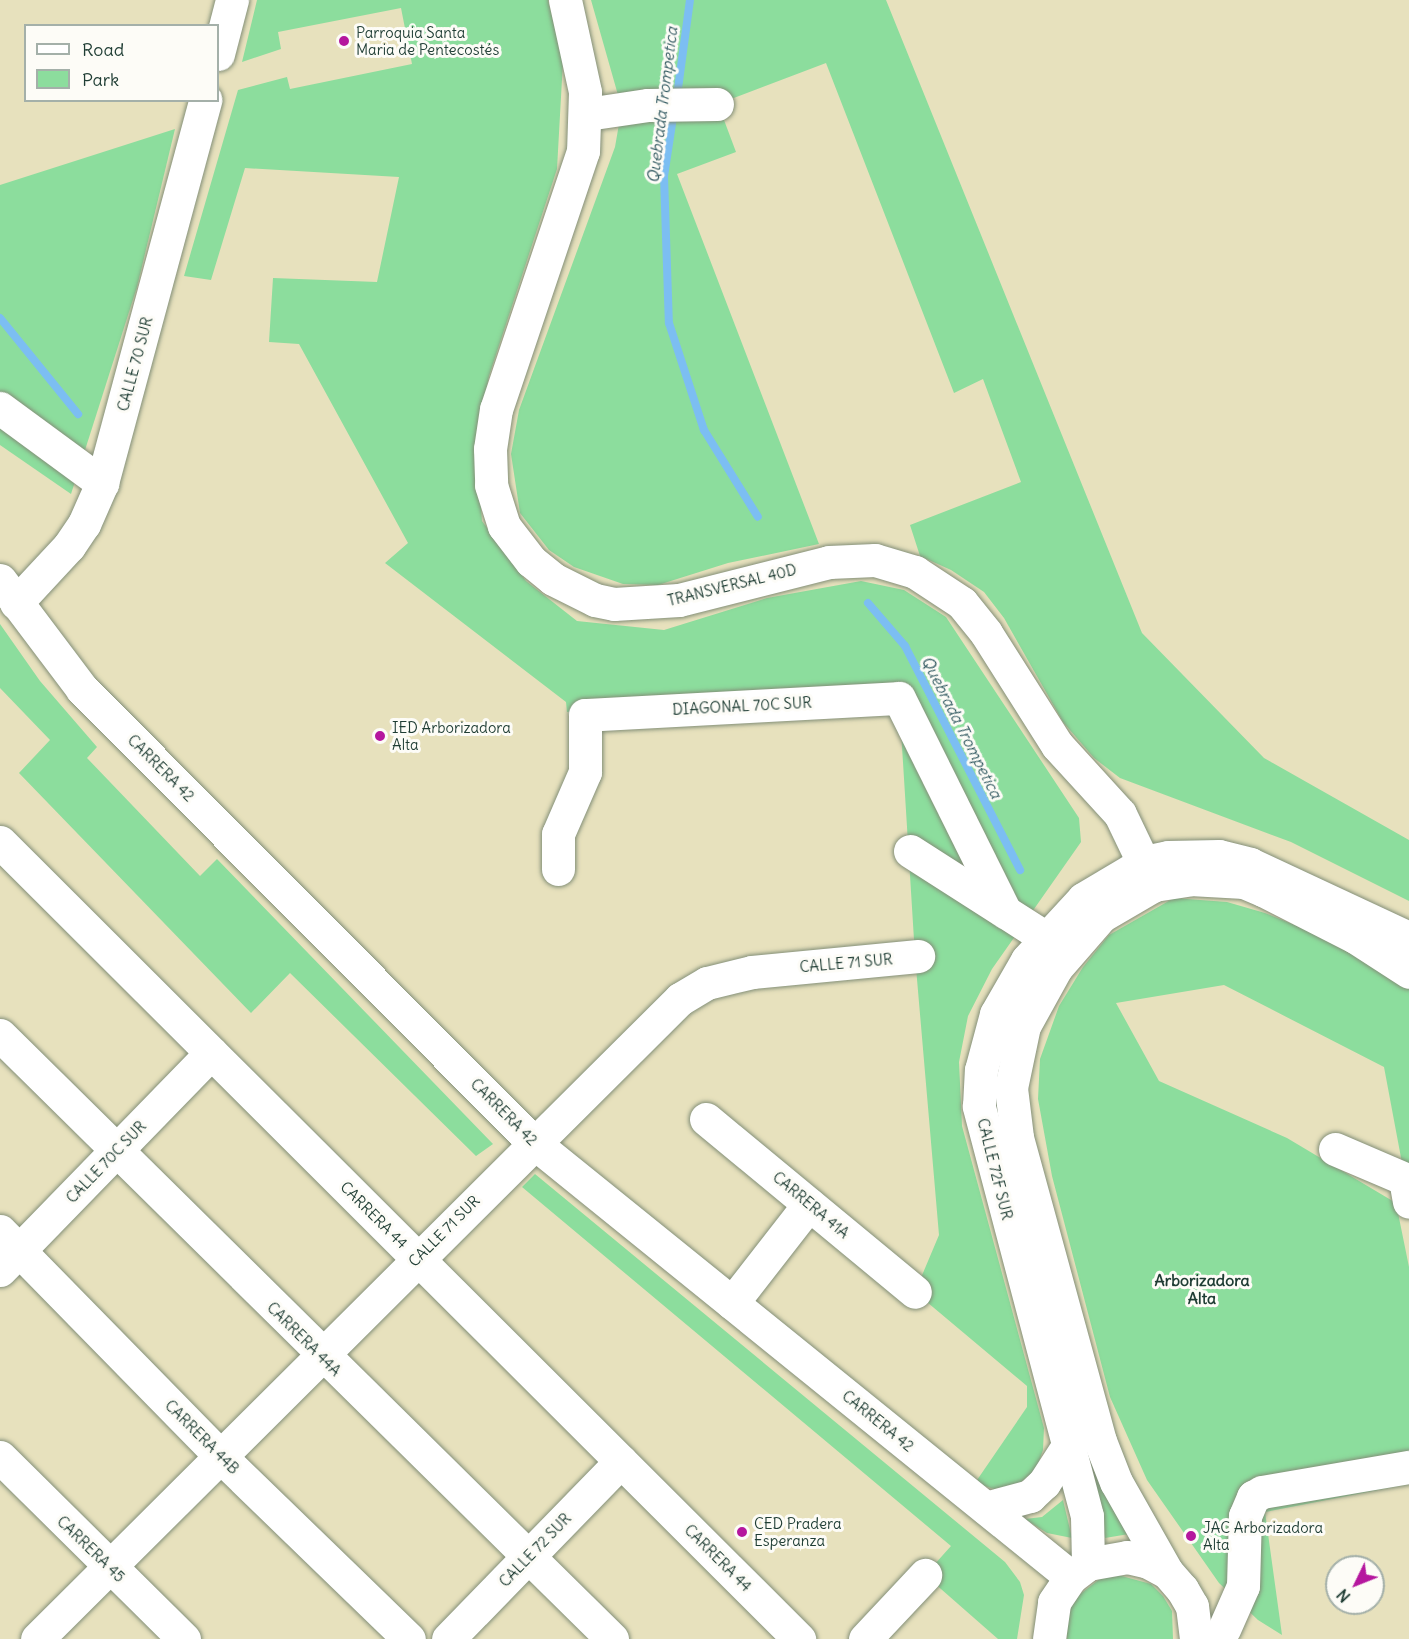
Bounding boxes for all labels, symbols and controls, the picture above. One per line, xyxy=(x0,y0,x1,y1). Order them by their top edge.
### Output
place label: Parroquia Santa Maria de Pentecostés xyxy=(356,23,499,58)
legend xyxy=(24,24,219,102)
water label: Quebrada Trompetica xyxy=(643,26,681,184)
marker: Parroquia Santa Maria de Pentecostés xyxy=(337,34,351,48)
text: Road xyxy=(82,38,124,61)
text: Park xyxy=(82,68,119,91)
street label: CALLE 70 SUR xyxy=(114,315,156,413)
street label: TRANSVERSAL 40D xyxy=(666,560,798,610)
water label: Quebrada Trompetica xyxy=(918,653,1006,801)
street label: DIAGONAL 70C SUR xyxy=(672,693,812,719)
place label: IED Arborizadora Alta xyxy=(392,718,511,753)
marker: IED Arborizadora Alta xyxy=(373,729,387,743)
street label: CARRERA 42 xyxy=(124,731,198,805)
street label: CALLE 71 SUR xyxy=(799,950,893,976)
street label: CARRERA 42 xyxy=(467,1075,541,1149)
street label: CALLE 72F SUR xyxy=(974,1116,1016,1222)
street label: CALLE 70C SUR xyxy=(62,1117,150,1207)
street label: CARRERA 41A xyxy=(769,1168,853,1242)
street label: CARRERA 44 xyxy=(337,1178,411,1252)
street label: CALLE 71 SUR xyxy=(405,1192,483,1270)
district label: Arborizadora Alta xyxy=(1154,1270,1250,1308)
street label: CARRERA 44A xyxy=(263,1298,345,1380)
street label: CARRERA 42 xyxy=(839,1387,917,1455)
street label: CARRERA 44B xyxy=(161,1396,243,1478)
street label: CALLE 72 SUR xyxy=(495,1509,575,1591)
street label: CARRERA 45 xyxy=(53,1512,129,1586)
place label: CED Pradera Esperanza xyxy=(754,1514,842,1549)
place label: JAC Arborizadora Alta xyxy=(1203,1518,1323,1553)
street label: CARRERA 44 xyxy=(681,1521,755,1595)
marker: CED Pradera Esperanza xyxy=(735,1525,749,1539)
marker: JAC Arborizadora Alta xyxy=(1184,1529,1198,1543)
north arrow xyxy=(1325,1555,1385,1615)
text: N xyxy=(1332,1585,1354,1607)

